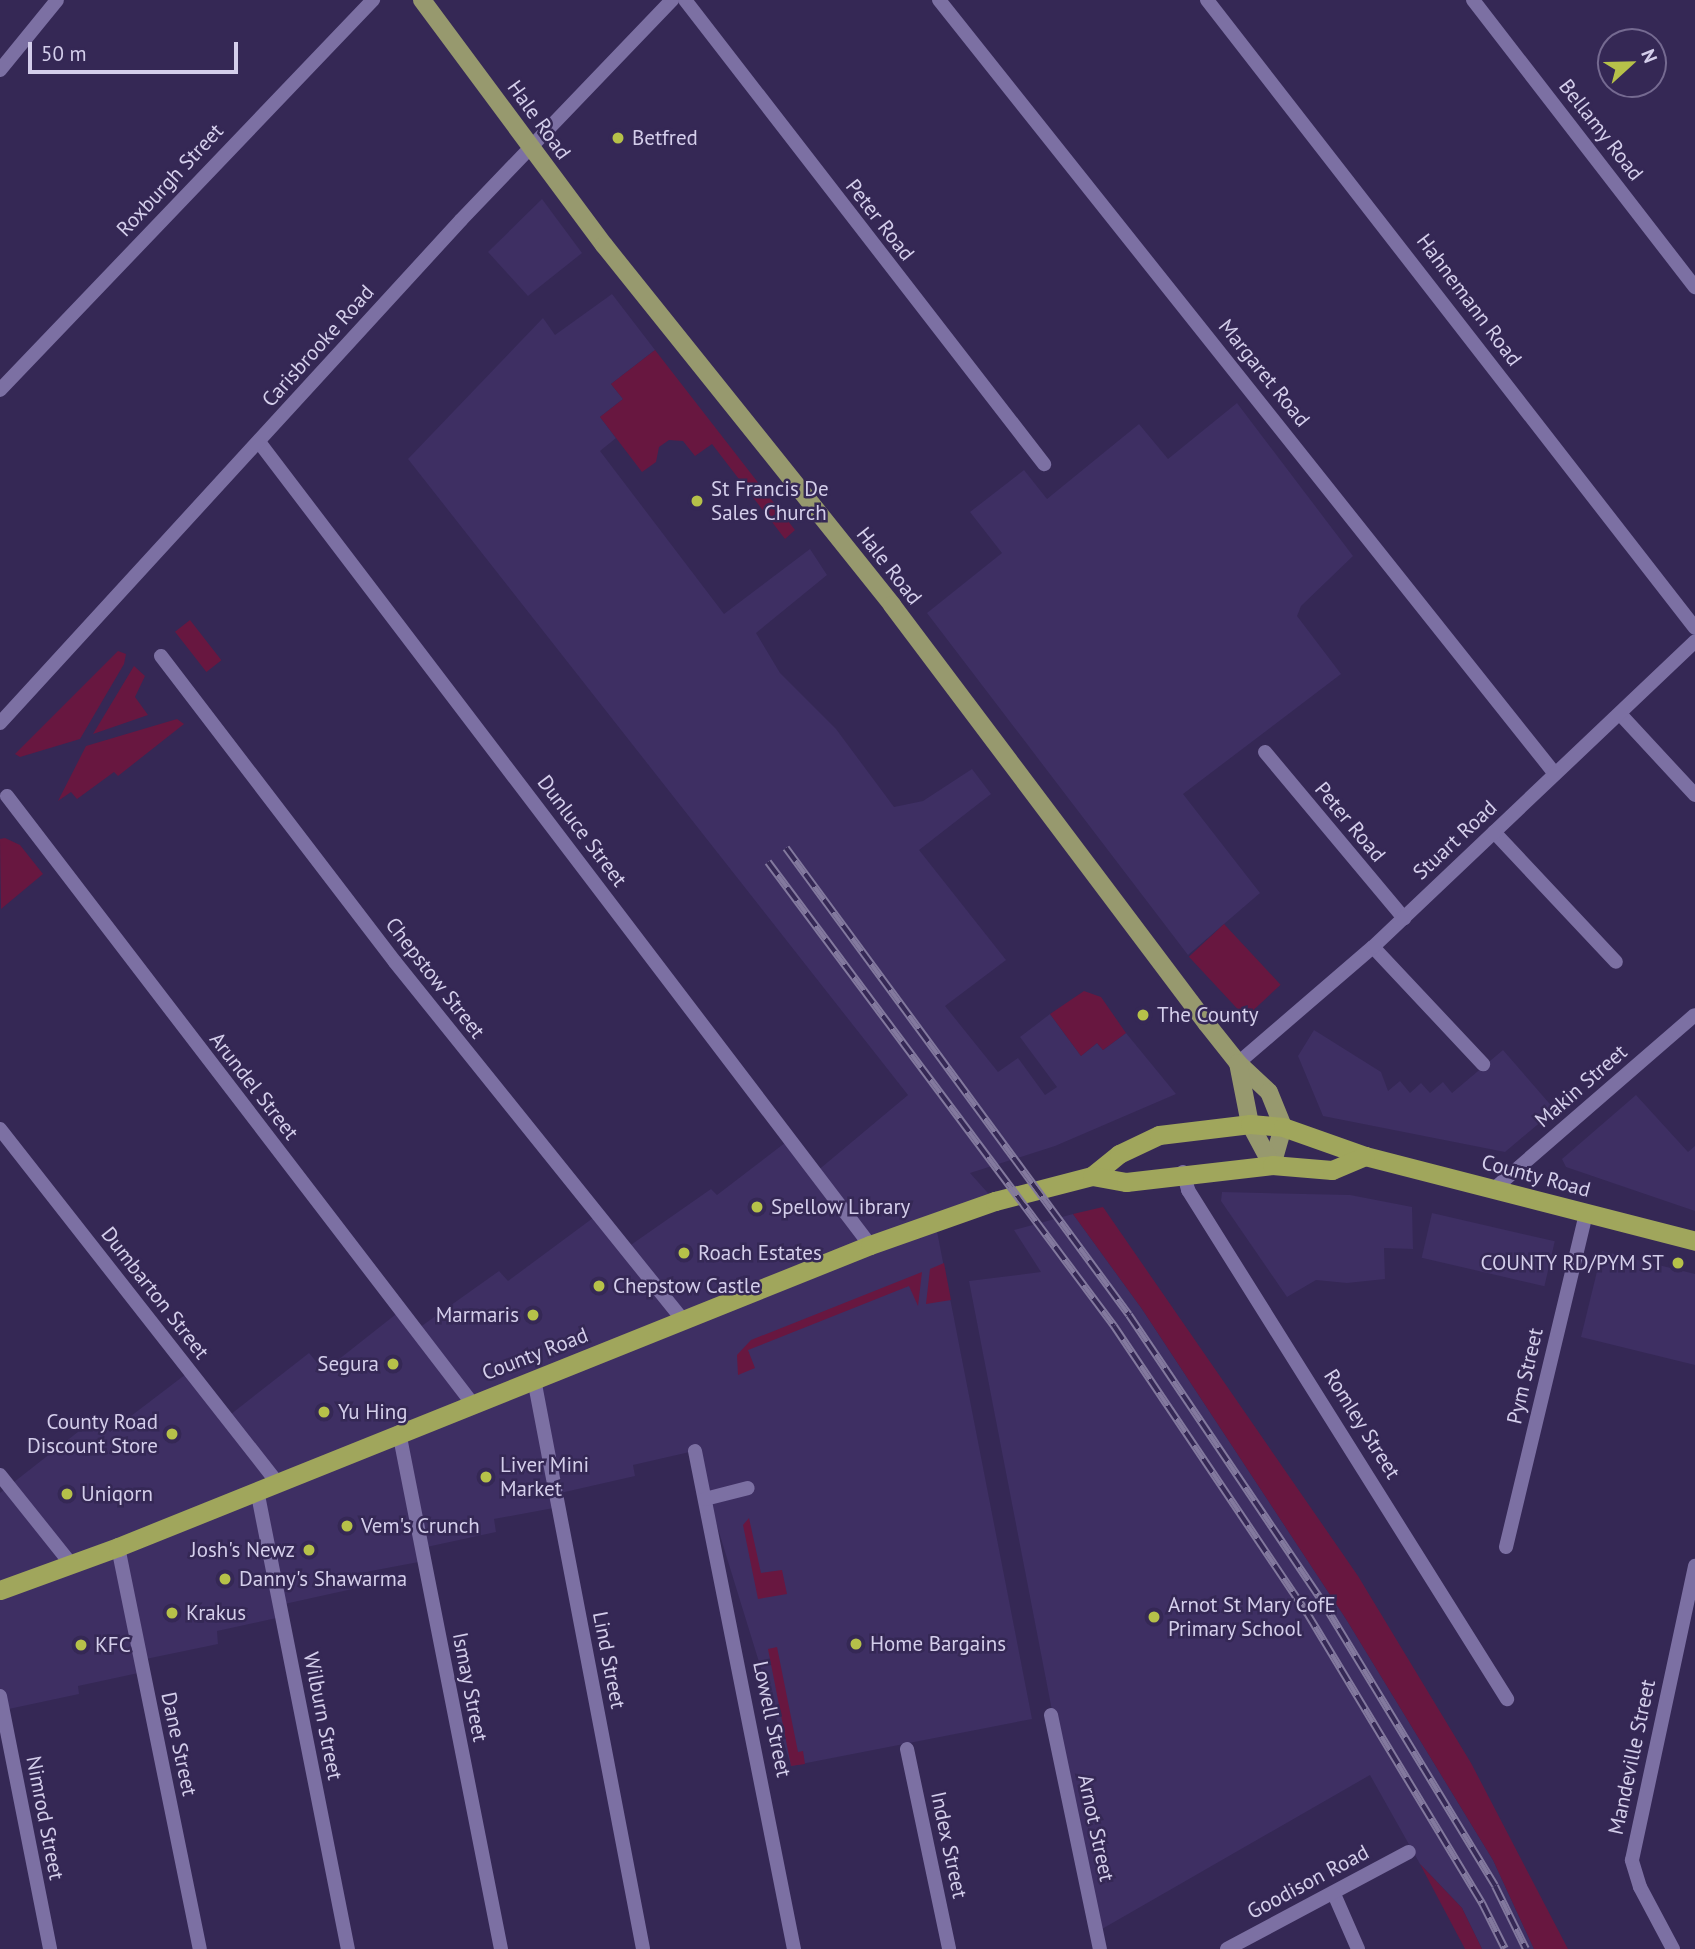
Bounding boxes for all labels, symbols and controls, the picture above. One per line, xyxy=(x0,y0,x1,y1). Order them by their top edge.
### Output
scale bar xyxy=(32,28,242,72)
north arrow xyxy=(1597,28,1667,98)
text: 50 m xyxy=(41,40,87,67)
text: N xyxy=(1636,46,1663,66)
street label: Bellamy Road xyxy=(1553,74,1649,186)
street label: Hale Road xyxy=(502,76,576,164)
street label: Roxburgh Street xyxy=(111,118,229,242)
place label: Betfred xyxy=(632,125,698,151)
marker: Betfred xyxy=(610,130,626,146)
street label: Peter Road xyxy=(840,174,920,266)
street label: Hahnemann Road xyxy=(1411,229,1527,371)
street label: Carisbrooke Road xyxy=(257,280,379,412)
street label: Margaret Road xyxy=(1213,314,1315,432)
place label: St Francis De Sales Church xyxy=(711,476,829,526)
marker: St Francis De Sales Church xyxy=(689,493,705,509)
street label: Hale Road xyxy=(851,522,927,610)
street label: Dunluce Street xyxy=(532,770,632,892)
street label: Peter Road xyxy=(1309,777,1391,867)
street label: Stuart Road xyxy=(1408,795,1502,885)
street label: Chepstow Street xyxy=(380,912,490,1044)
place label: The County xyxy=(1157,1002,1259,1028)
marker: The County xyxy=(1135,1007,1151,1023)
street label: Arundel Street xyxy=(204,1027,304,1145)
street label: Makin Street xyxy=(1530,1039,1632,1133)
street label: County Road xyxy=(1479,1149,1593,1203)
place label: Spellow Library xyxy=(771,1194,911,1220)
marker: Spellow Library xyxy=(749,1199,765,1215)
street label: Dumbarton Street xyxy=(96,1222,214,1364)
place label: Roach Estates xyxy=(698,1240,822,1266)
marker: Roach Estates xyxy=(676,1245,692,1261)
place label: COUNTY RD/PYM ST xyxy=(1480,1250,1664,1276)
marker: COUNTY RD/PYM ST xyxy=(1670,1255,1686,1271)
place label: Chepstow Castle xyxy=(613,1273,761,1299)
marker: Chepstow Castle xyxy=(591,1278,607,1294)
place label: Marmaris xyxy=(436,1302,519,1328)
marker: Marmaris xyxy=(525,1307,541,1323)
street label: County Road xyxy=(478,1322,592,1386)
street label: Pym Street xyxy=(1502,1326,1548,1426)
place label: Segura xyxy=(317,1351,379,1377)
marker: Segura xyxy=(385,1356,401,1372)
street label: Romley Street xyxy=(1318,1364,1406,1484)
place label: Yu Hing xyxy=(338,1399,408,1425)
marker: Yu Hing xyxy=(316,1404,332,1420)
place label: County Road Discount Store xyxy=(27,1409,158,1459)
marker: County Road Discount Store xyxy=(164,1426,180,1442)
place label: Liver Mini Market xyxy=(500,1452,589,1502)
marker: Liver Mini Market xyxy=(478,1469,494,1485)
place label: Uniqorn xyxy=(81,1481,153,1507)
marker: Uniqorn xyxy=(59,1486,75,1502)
place label: Vem's Crunch xyxy=(361,1513,480,1539)
marker: Vem's Crunch xyxy=(339,1518,355,1534)
place label: Josh's Newz xyxy=(191,1537,295,1563)
marker: Josh's Newz xyxy=(301,1542,317,1558)
place label: Danny's Shawarma xyxy=(239,1566,407,1592)
marker: Danny's Shawarma xyxy=(217,1571,233,1587)
place label: Arnot St Mary CofE Primary School xyxy=(1168,1592,1337,1642)
place label: Krakus xyxy=(186,1600,246,1626)
marker: Krakus xyxy=(164,1605,180,1621)
street label: Lind Street xyxy=(587,1609,631,1711)
marker: Arnot St Mary CofE Primary School xyxy=(1146,1609,1162,1625)
street label: Ismay Street xyxy=(447,1630,493,1744)
place label: Home Bargains xyxy=(870,1631,1006,1657)
place label: KFC xyxy=(95,1632,131,1658)
marker: Home Bargains xyxy=(848,1636,864,1652)
marker: KFC xyxy=(73,1637,89,1653)
street label: Wilburn Street xyxy=(298,1650,348,1782)
street label: Lowell Street xyxy=(747,1659,797,1779)
street label: Mandeville Street xyxy=(1603,1677,1661,1837)
street label: Dane Street xyxy=(156,1690,202,1798)
street label: Nimrod Street xyxy=(21,1754,69,1882)
street label: Arnot Street xyxy=(1072,1772,1120,1884)
street label: Index Street xyxy=(925,1789,973,1901)
street label: Goodison Road xyxy=(1243,1839,1373,1925)

